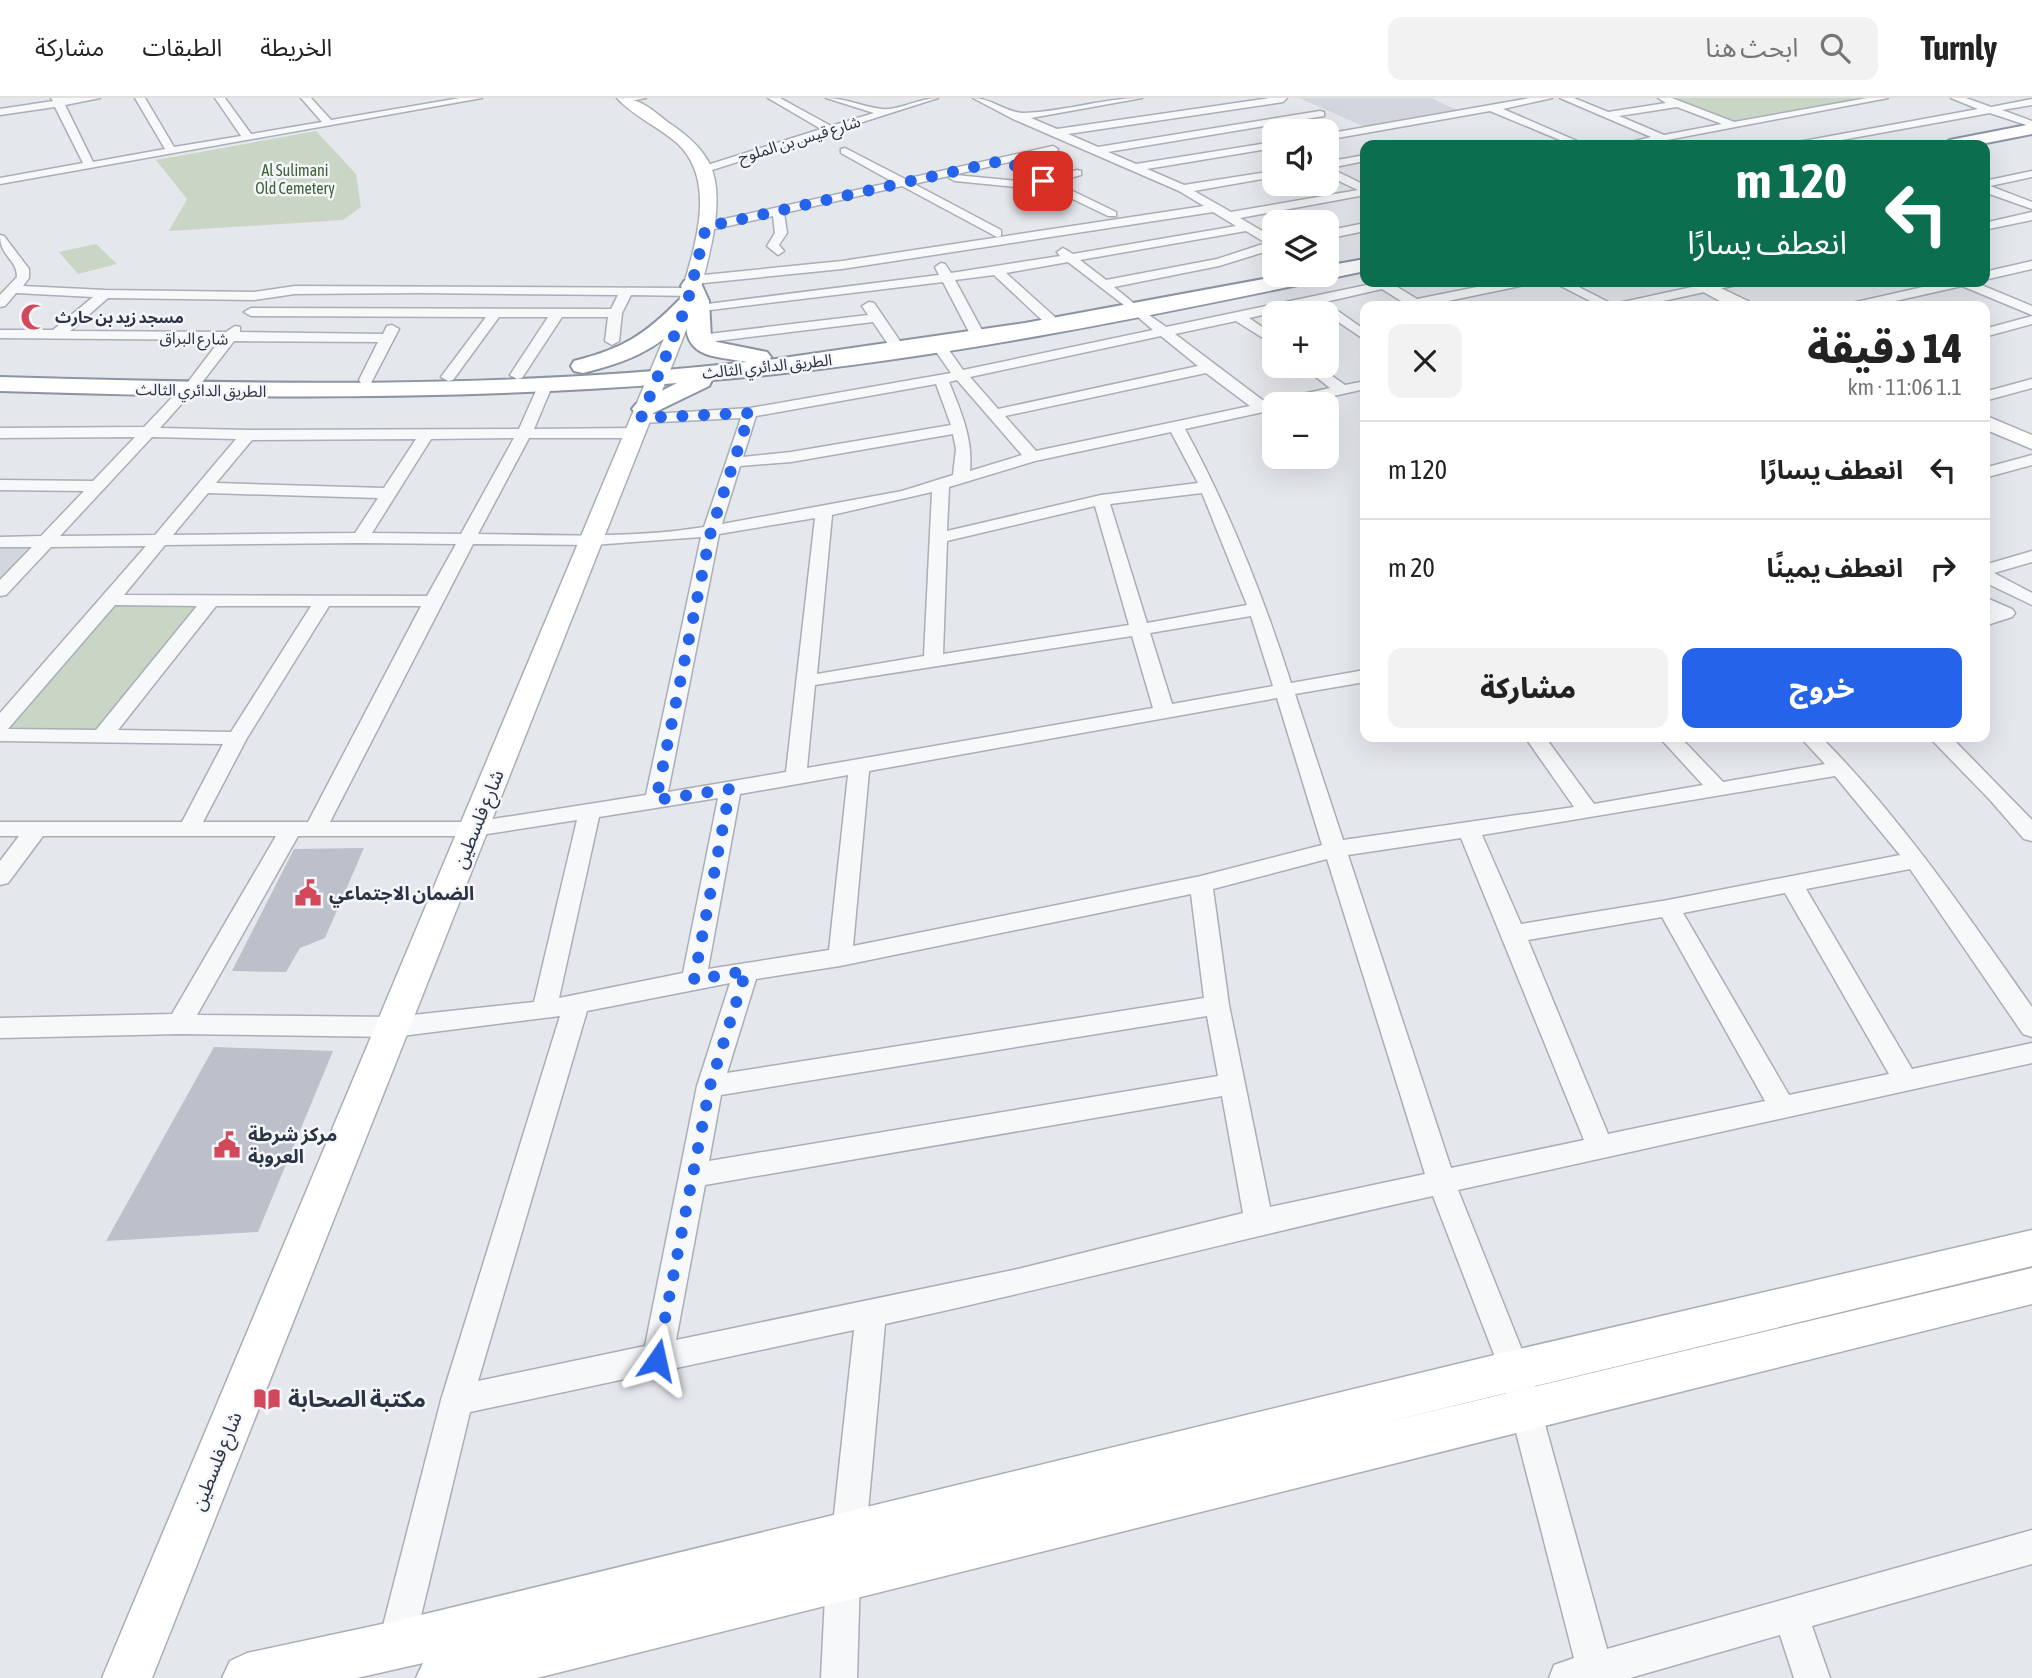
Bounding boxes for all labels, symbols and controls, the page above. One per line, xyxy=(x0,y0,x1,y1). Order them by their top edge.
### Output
search box xyxy=(1388,17,1878,80)
icon: search xyxy=(1816,29,1854,67)
text: Turnly xyxy=(1920,29,1997,67)
text: ابحث هنا xyxy=(1705,33,1798,63)
text: مشاركة xyxy=(35,34,104,61)
text: الطبقات xyxy=(142,34,222,61)
text: الخريطة xyxy=(260,34,332,61)
street label: شارع قيس بن الملوح xyxy=(736,112,864,170)
map controls xyxy=(1262,119,1339,469)
button: sound xyxy=(1262,119,1339,196)
pin xyxy=(1013,151,1073,211)
text: 120 m xyxy=(1736,152,1847,208)
park label: Al Sulimani Old Cemetery xyxy=(255,161,335,198)
icon: arrive xyxy=(1024,162,1062,200)
icon: left xyxy=(1871,168,1962,259)
button: layers xyxy=(1262,210,1339,287)
text: انعطف يسارًا xyxy=(1687,224,1847,261)
button: + xyxy=(1262,301,1339,378)
mosque icon: مسجد زيد بن حارث xyxy=(19,302,49,332)
place label: مسجد زيد بن حارث xyxy=(55,308,184,327)
button: close xyxy=(1388,324,1462,398)
text: 14 دقيقة xyxy=(1807,324,1962,372)
street label: شارع البراق xyxy=(159,328,229,352)
street label: الطريق الدائري الثالث xyxy=(701,350,833,385)
text: 1.1 km · 11:06 xyxy=(1847,374,1962,400)
street label: الطريق الدائري الثالث xyxy=(135,380,266,404)
button: − xyxy=(1262,392,1339,469)
icon: left xyxy=(1924,451,1962,489)
text: 120 m xyxy=(1388,455,1447,485)
text: انعطف يسارًا xyxy=(1760,455,1903,485)
icon: right xyxy=(1924,549,1962,587)
text: 20 m xyxy=(1388,553,1435,583)
text: انعطف يمينًا xyxy=(1766,553,1903,583)
button: مشاركة xyxy=(1388,648,1668,728)
button: خروج xyxy=(1682,648,1962,728)
street label: شارع فلسطين xyxy=(448,766,511,873)
public building icon: الضمان الاجتماعي xyxy=(293,878,323,908)
place label: الضمان الاجتماعي xyxy=(329,882,474,908)
place label: مركز شرطة العروبة xyxy=(248,1123,337,1168)
public building icon: مركز شرطة العروبة xyxy=(212,1130,242,1160)
position arrow xyxy=(620,1323,694,1397)
library icon: مكتبة الصحابة xyxy=(252,1384,282,1414)
place label: مكتبة الصحابة xyxy=(288,1386,426,1412)
street label: شارع فلسطين xyxy=(186,1408,249,1515)

